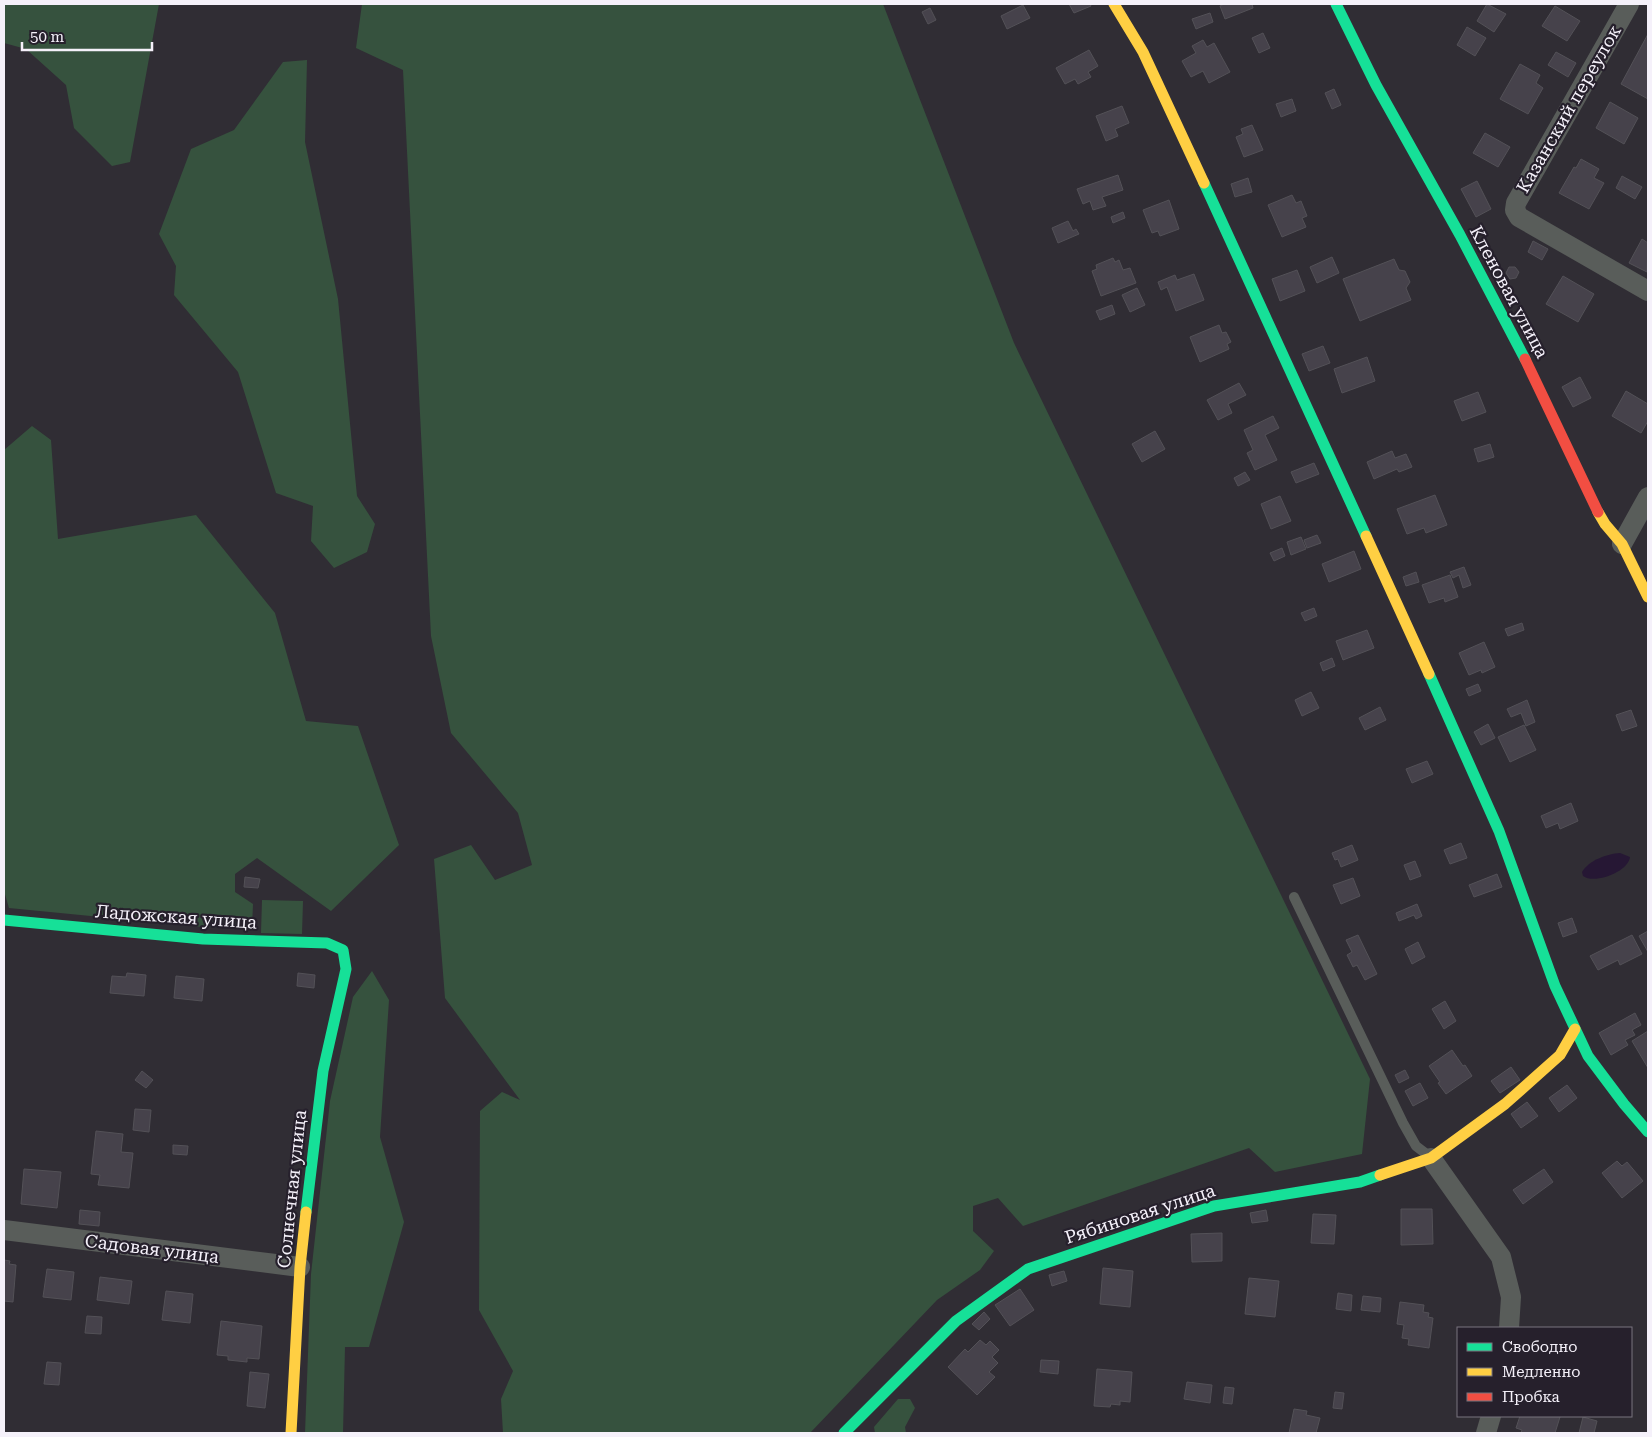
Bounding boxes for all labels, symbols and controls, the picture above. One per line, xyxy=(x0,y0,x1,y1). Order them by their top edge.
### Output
scale bar xyxy=(22,20,152,52)
street label: Казанский переулок xyxy=(1512,21,1625,196)
text: 50 m xyxy=(30,28,65,46)
street label: Кленовая улица xyxy=(1466,222,1553,362)
street label: Ладожская улица xyxy=(94,900,258,933)
street label: Солнечная улица xyxy=(273,1109,310,1269)
street label: Рябиновая улица xyxy=(1062,1179,1218,1248)
street label: Садовая улица xyxy=(84,1230,220,1267)
legend xyxy=(1457,1327,1632,1417)
text: Свободно xyxy=(1502,1338,1577,1356)
text: Медленно xyxy=(1502,1363,1581,1381)
text: Пробка xyxy=(1502,1388,1560,1406)

